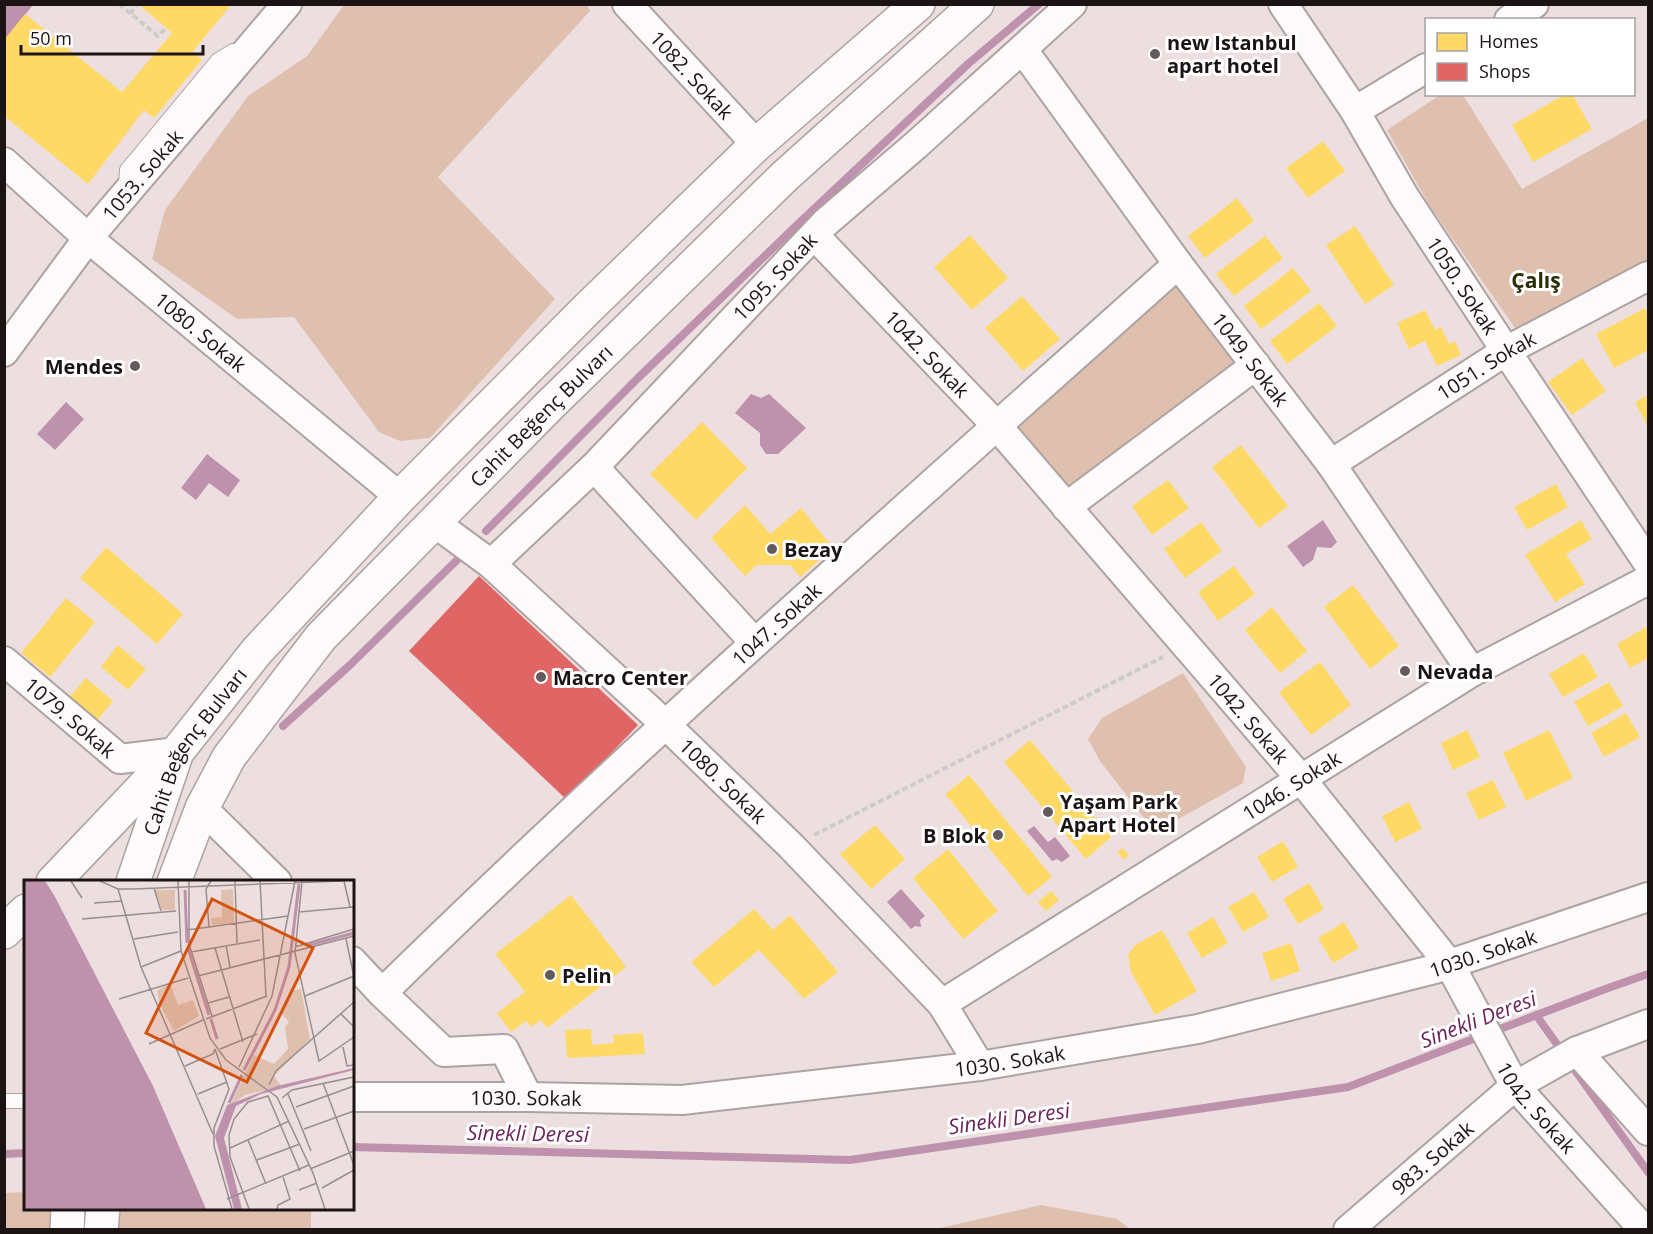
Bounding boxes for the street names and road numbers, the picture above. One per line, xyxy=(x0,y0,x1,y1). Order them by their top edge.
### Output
street label: 1082. Sokak xyxy=(644,25,740,125)
street label: 1053. Sokak xyxy=(96,123,189,226)
street label: 1095. Sokak xyxy=(726,226,823,326)
street label: 1050. Sokak xyxy=(1421,231,1505,340)
street label: 1080. Sokak xyxy=(149,286,253,378)
street label: 1042. Sokak xyxy=(879,304,976,403)
street label: 1049. Sokak xyxy=(1206,307,1296,412)
street label: 1051. Sokak xyxy=(1431,324,1540,406)
street label: Cahit Beğenç Bulvarı xyxy=(463,338,618,493)
street label: 1047. Sokak xyxy=(726,576,827,671)
street label: Cahit Beğenç Bulvarı xyxy=(136,662,252,839)
street label: 1042. Sokak xyxy=(1202,667,1295,769)
street label: 1079. Sokak xyxy=(19,671,122,764)
street label: 1080. Sokak xyxy=(674,732,773,829)
street label: 1046. Sokak xyxy=(1237,744,1346,826)
street label: 1030. Sokak xyxy=(1426,922,1540,983)
street label: 1030. Sokak xyxy=(953,1038,1067,1082)
street label: 1042. Sokak xyxy=(1491,1057,1583,1159)
street label: 1030. Sokak xyxy=(470,1083,582,1112)
street label: 983. Sokak xyxy=(1385,1114,1479,1200)

